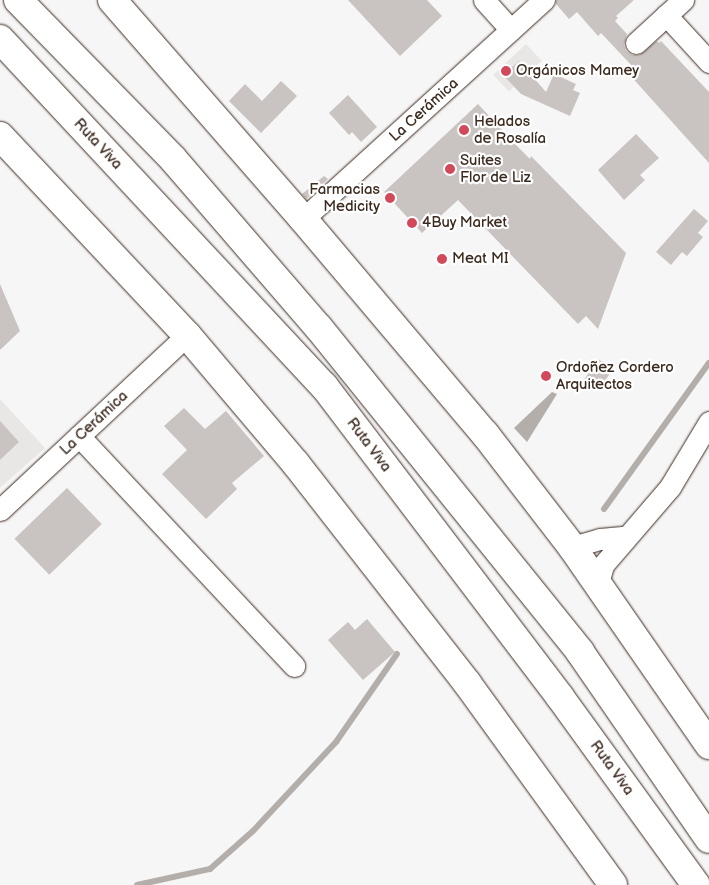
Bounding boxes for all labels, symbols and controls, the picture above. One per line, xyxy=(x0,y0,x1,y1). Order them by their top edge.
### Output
place label: Orgánicos Mamey xyxy=(516,62,639,80)
marker: Orgánicos Mamey xyxy=(500,65,512,77)
street label: La Cerámica xyxy=(386,74,462,146)
place label: Helados de Rosalía xyxy=(474,112,546,147)
street label: Ruta Viva xyxy=(70,115,126,173)
marker: Helados de Rosalía xyxy=(458,124,470,136)
place label: Suites Flor de Liz xyxy=(460,151,531,186)
marker: Suites Flor de Liz xyxy=(444,163,456,175)
place label: Farmacias Medicity xyxy=(309,180,380,215)
marker: Farmacias Medicity xyxy=(384,192,396,204)
place label: 4Buy Market xyxy=(422,214,508,232)
marker: 4Buy Market xyxy=(406,217,418,229)
place label: Meat MI xyxy=(452,250,509,268)
marker: Meat MI xyxy=(436,253,448,265)
place label: Ordoñez Cordero Arquitectos xyxy=(556,358,674,393)
marker: Ordoñez Cordero Arquitectos xyxy=(540,370,552,382)
street label: La Cerámica xyxy=(56,387,132,459)
street label: Ruta Viva xyxy=(343,414,395,476)
street label: Ruta Viva xyxy=(586,737,638,799)

